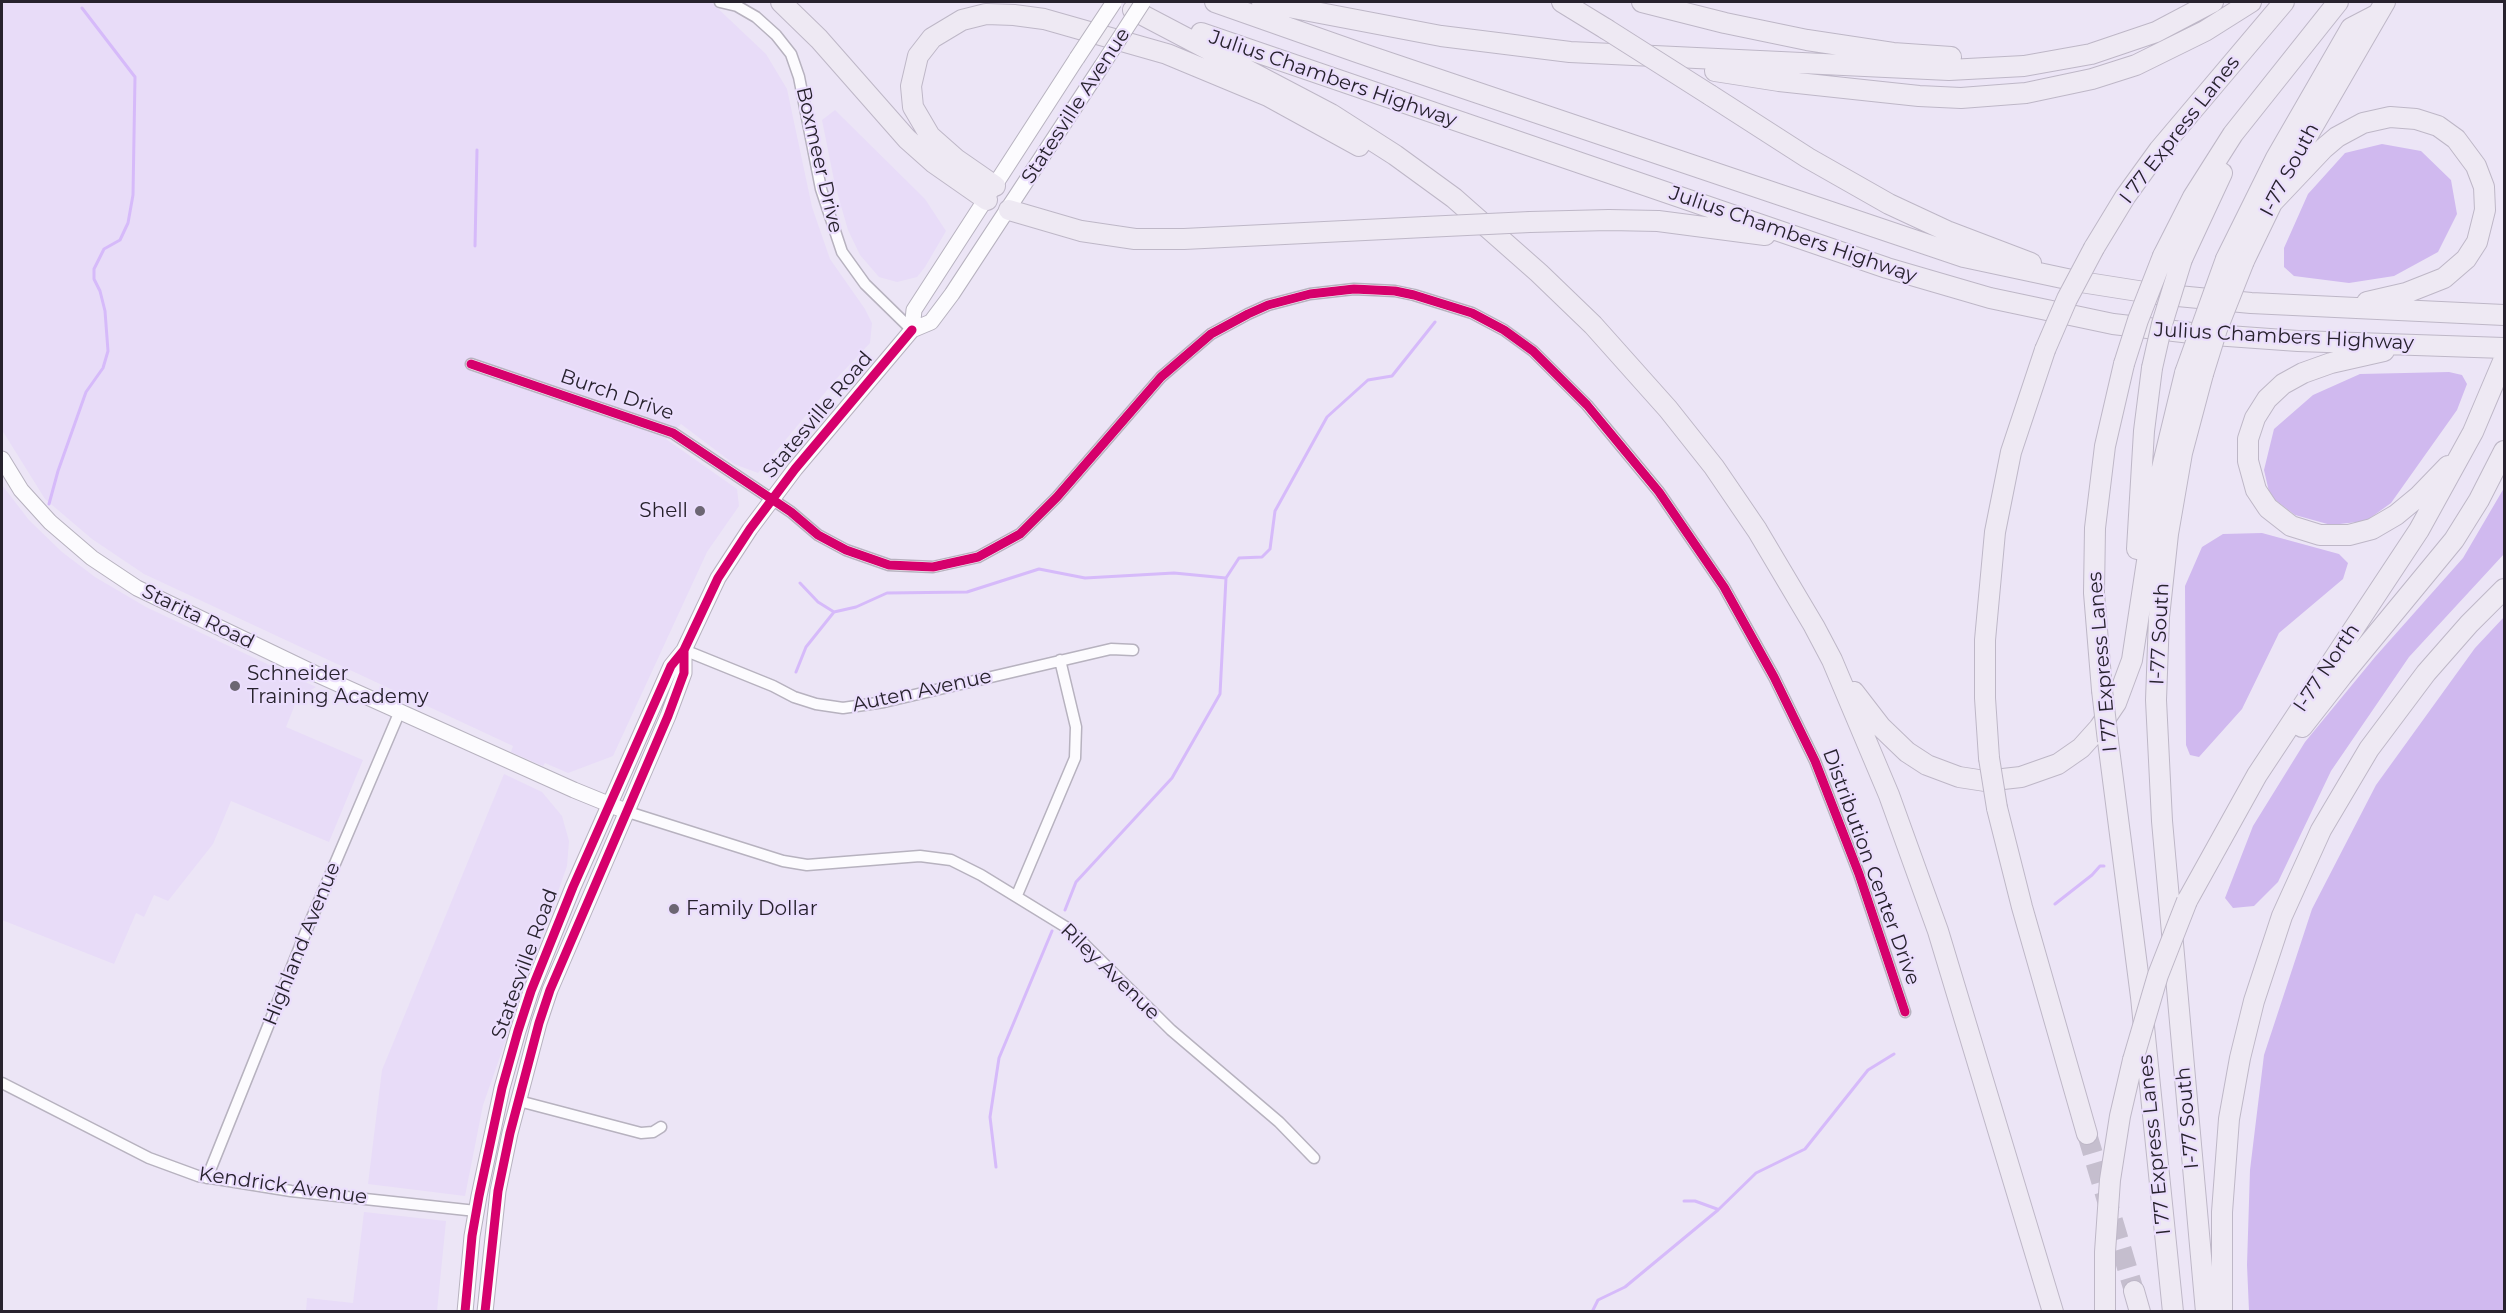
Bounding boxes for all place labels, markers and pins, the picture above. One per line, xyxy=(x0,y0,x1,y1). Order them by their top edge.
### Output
place label: Shell xyxy=(639,499,688,523)
marker: Shell xyxy=(693,504,707,518)
place label: Schneider Training Academy xyxy=(247,662,429,709)
marker: Schneider Training Academy xyxy=(228,679,242,693)
place label: Family Dollar xyxy=(686,897,818,921)
marker: Family Dollar xyxy=(667,902,681,916)

